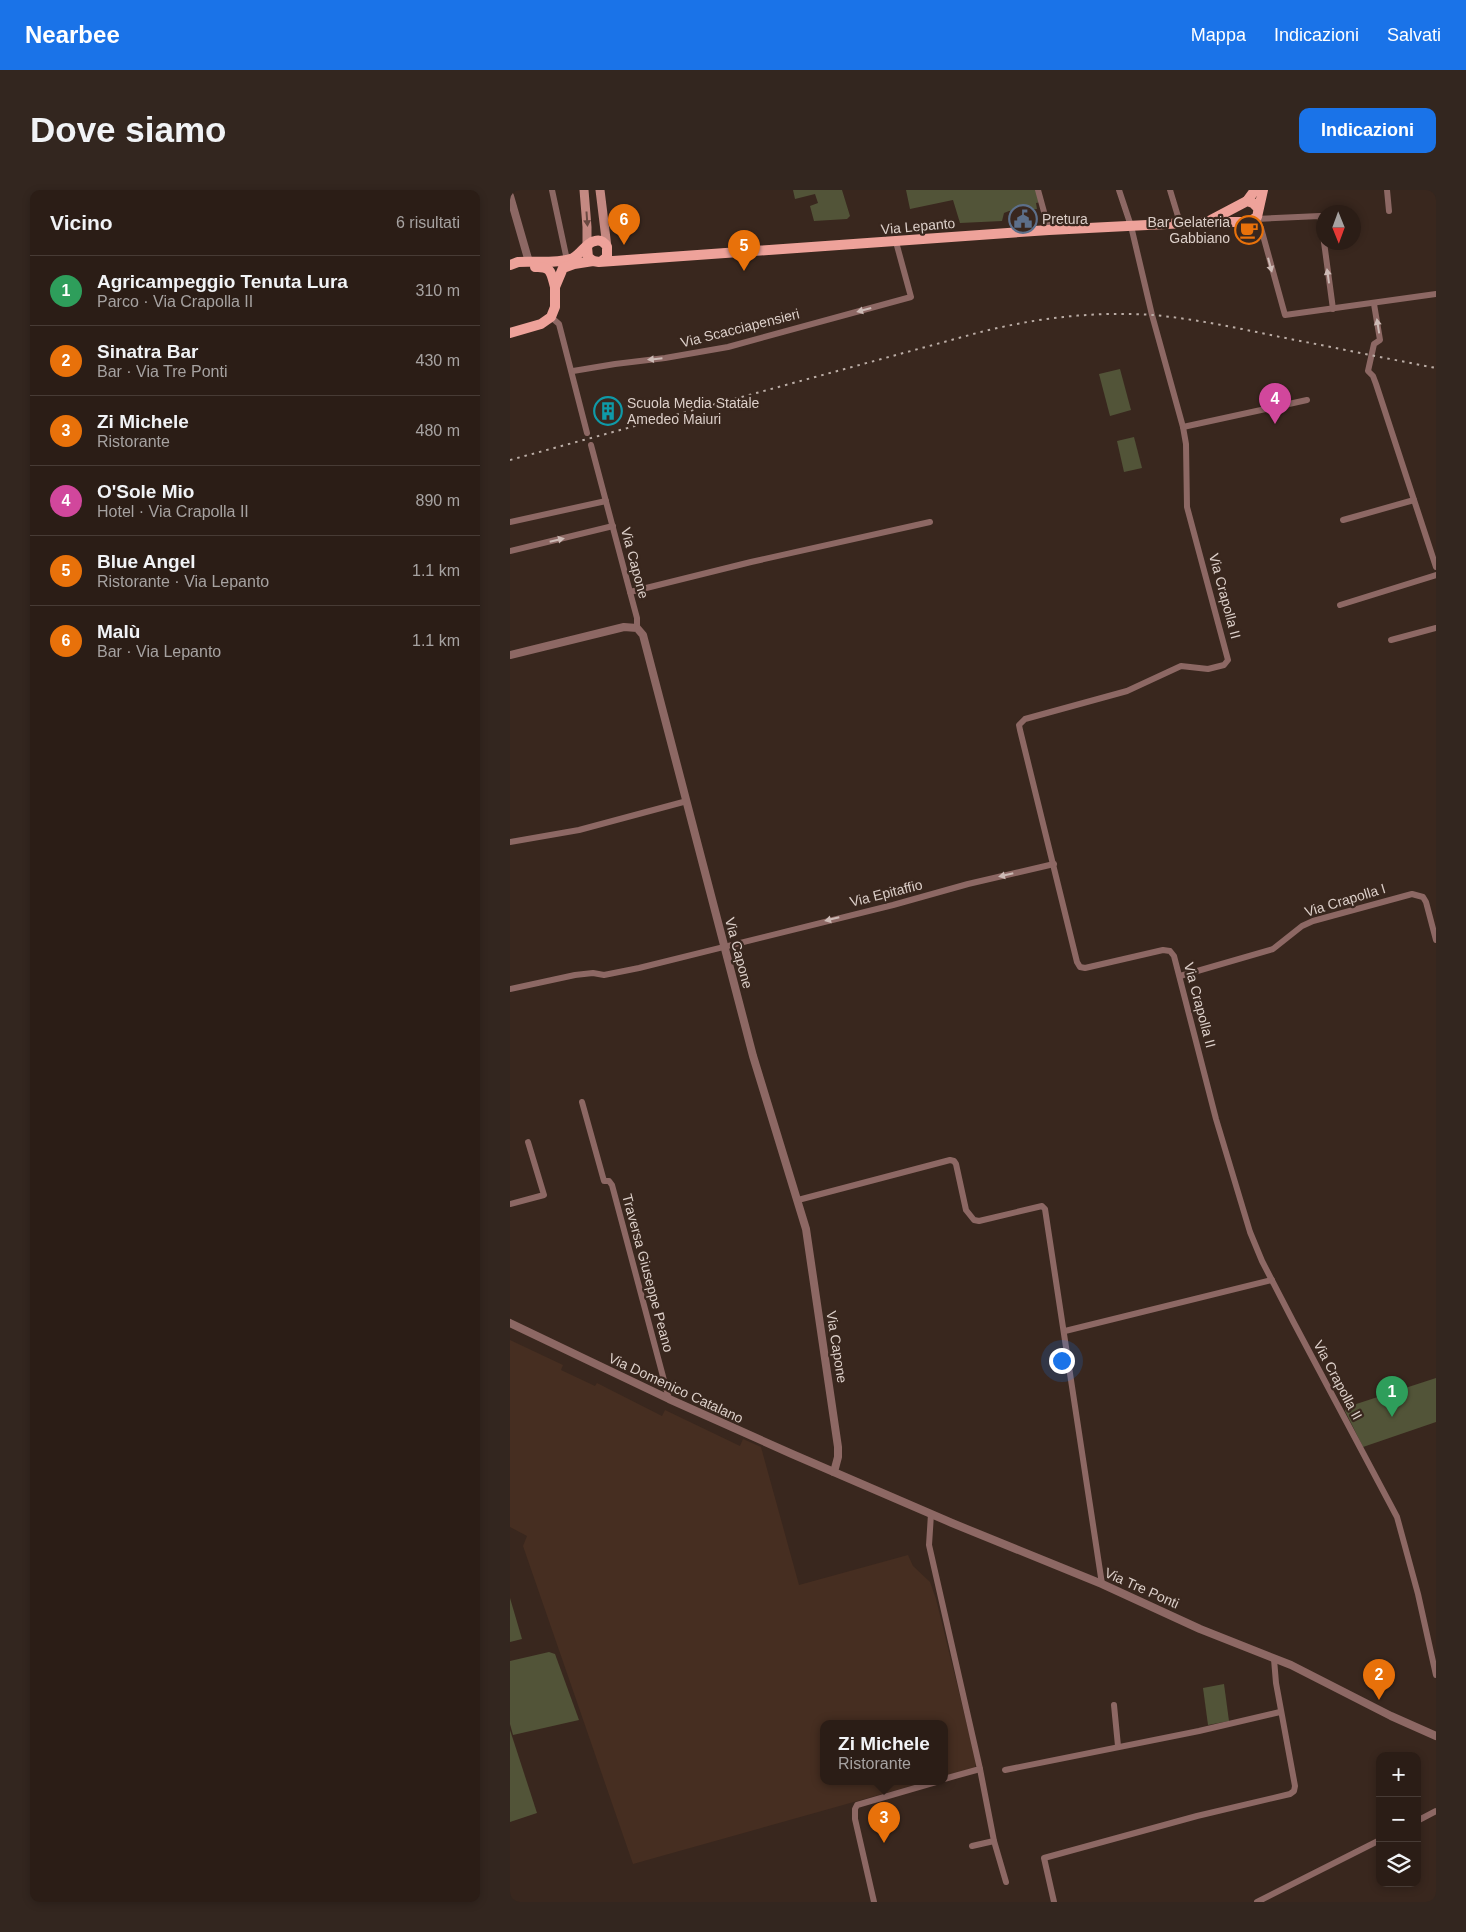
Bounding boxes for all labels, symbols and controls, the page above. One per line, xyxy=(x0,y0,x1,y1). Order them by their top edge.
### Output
text: Nearbee xyxy=(25,21,120,48)
text: Mappa xyxy=(1191,25,1246,45)
text: Indicazioni xyxy=(1274,25,1359,45)
text: Salvati xyxy=(1387,25,1441,45)
button: Indicazioni xyxy=(1299,108,1436,153)
text: Dove siamo xyxy=(30,110,226,149)
pin: 6 xyxy=(608,204,640,245)
public building icon: Pretura xyxy=(1008,204,1038,234)
north arrow xyxy=(1316,205,1361,250)
text: Vicino xyxy=(50,211,113,234)
one-way arrow xyxy=(583,211,591,227)
place label: Pretura xyxy=(1042,211,1088,227)
text: 6 risultati xyxy=(396,214,460,231)
place label: Bar Gelateria Gabbiano xyxy=(1148,214,1230,246)
street label: Via Lepanto xyxy=(880,215,956,237)
cafe icon: Bar Gelateria Gabbiano xyxy=(1234,215,1264,245)
pin: 5 xyxy=(728,230,760,271)
one-way arrow xyxy=(1267,257,1275,272)
one-way arrow xyxy=(1324,268,1332,284)
text: Agricampeggio Tenuta Lura xyxy=(97,271,348,292)
text: 1 xyxy=(62,282,70,299)
text: 310 m xyxy=(416,282,460,299)
text: Parco · Via Crapolla II xyxy=(97,293,253,310)
street label: Via Scacciapensieri xyxy=(679,305,801,351)
one-way arrow xyxy=(857,306,872,314)
one-way arrow xyxy=(1374,317,1382,333)
text: Sinatra Bar xyxy=(97,341,198,362)
text: 2 xyxy=(62,352,70,369)
text: 430 m xyxy=(416,352,460,369)
one-way arrow xyxy=(647,355,663,363)
text: Bar · Via Tre Ponti xyxy=(97,363,227,380)
pin: 4 xyxy=(1259,383,1291,424)
place label: Scuola Media Statale Amedeo Maiuri xyxy=(627,395,760,427)
building icon: Scuola Media Statale Amedeo Maiuri xyxy=(593,396,623,426)
text: Zi Michele xyxy=(97,411,189,432)
text: 3 xyxy=(62,422,70,439)
text: 480 m xyxy=(416,422,460,439)
text: Ristorante xyxy=(97,433,170,450)
text: O'Sole Mio xyxy=(97,481,194,502)
text: 4 xyxy=(62,492,70,509)
text: 890 m xyxy=(416,492,460,509)
text: Hotel · Via Crapolla II xyxy=(97,503,249,520)
street label: Via Capone xyxy=(618,526,652,600)
one-way arrow xyxy=(550,536,565,544)
text: Blue Angel xyxy=(97,551,196,572)
street label: Via Crapolla II xyxy=(1206,552,1244,640)
text: 5 xyxy=(62,562,70,579)
text: 1.1 km xyxy=(412,562,460,579)
text: Ristorante · Via Lepanto xyxy=(97,573,269,590)
text: Malù xyxy=(97,621,140,642)
text: 6 xyxy=(62,632,70,649)
text: 1.1 km xyxy=(412,632,460,649)
text: Bar · Via Lepanto xyxy=(97,643,221,660)
one-way arrow xyxy=(998,871,1014,879)
street label: Via Epitaffio xyxy=(848,876,924,910)
street label: Via Crapolla I xyxy=(1303,880,1387,920)
one-way arrow xyxy=(824,915,839,923)
street label: Via Capone xyxy=(722,916,756,990)
street label: Via Crapolla II xyxy=(1181,961,1219,1049)
street label: Traversa Giuseppe Peano xyxy=(619,1192,677,1354)
street label: Via Capone xyxy=(823,1310,851,1384)
street label: Via Crapolla II xyxy=(1310,1338,1366,1422)
your location xyxy=(1049,1348,1075,1374)
street label: Via Domenico Catalano xyxy=(606,1350,746,1426)
pin: 1 xyxy=(1376,1376,1408,1417)
street label: Via Tre Ponti xyxy=(1102,1564,1182,1612)
pin: 2 xyxy=(1363,1659,1395,1700)
popup xyxy=(820,1720,948,1785)
text: Zi Michele xyxy=(838,1733,930,1754)
map controls xyxy=(1376,1752,1421,1887)
button: + xyxy=(1376,1752,1421,1797)
text: Ristorante xyxy=(838,1755,911,1772)
button: − xyxy=(1376,1797,1421,1842)
pin: 3 xyxy=(868,1802,900,1843)
button: layers xyxy=(1376,1842,1421,1887)

